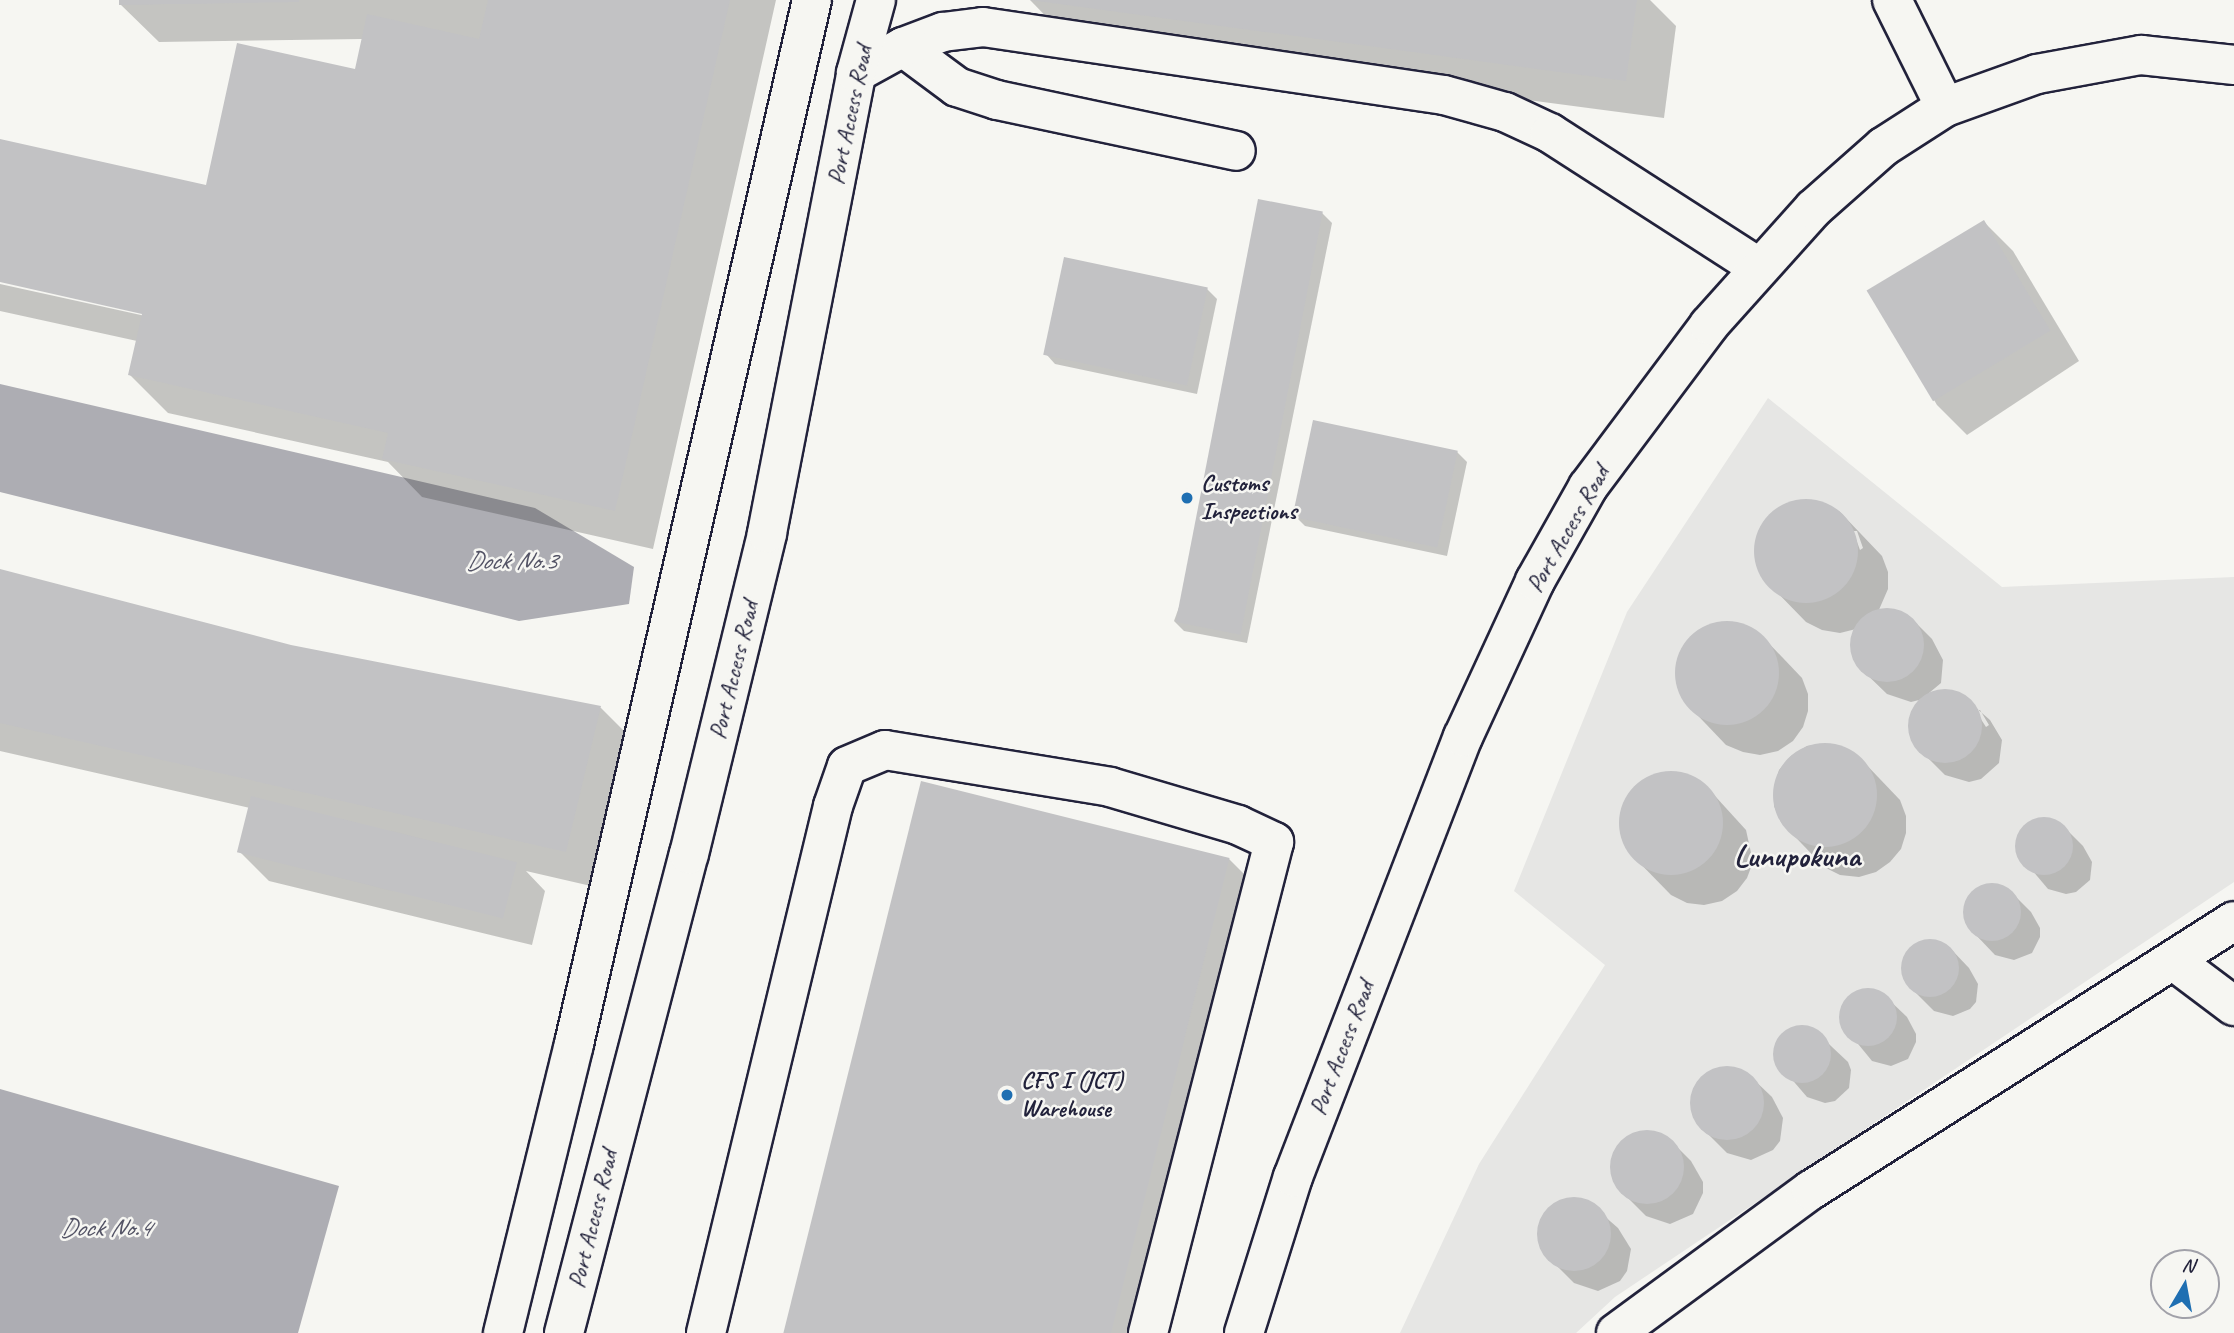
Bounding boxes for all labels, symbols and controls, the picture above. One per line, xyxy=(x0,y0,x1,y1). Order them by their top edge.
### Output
street label: Port Access Road xyxy=(821,43,879,187)
street label: Port Access Road xyxy=(1520,461,1616,597)
place label: Customs Inspections xyxy=(1201,470,1297,526)
marker: Customs Inspections xyxy=(1179,490,1195,506)
water label: Dock No.3 xyxy=(465,545,557,577)
street label: Port Access Road xyxy=(703,598,765,742)
district label: Lunupokuna xyxy=(1734,837,1860,875)
street label: Port Access Road xyxy=(1303,977,1381,1119)
place label: CFS I (JCT) Warehouse xyxy=(1021,1067,1123,1123)
marker: CFS I (JCT) Warehouse xyxy=(999,1087,1015,1103)
street label: Port Access Road xyxy=(562,1147,624,1291)
water label: Dock No.4 xyxy=(59,1212,151,1244)
north arrow xyxy=(2150,1249,2220,1319)
text: N xyxy=(2180,1252,2196,1278)

